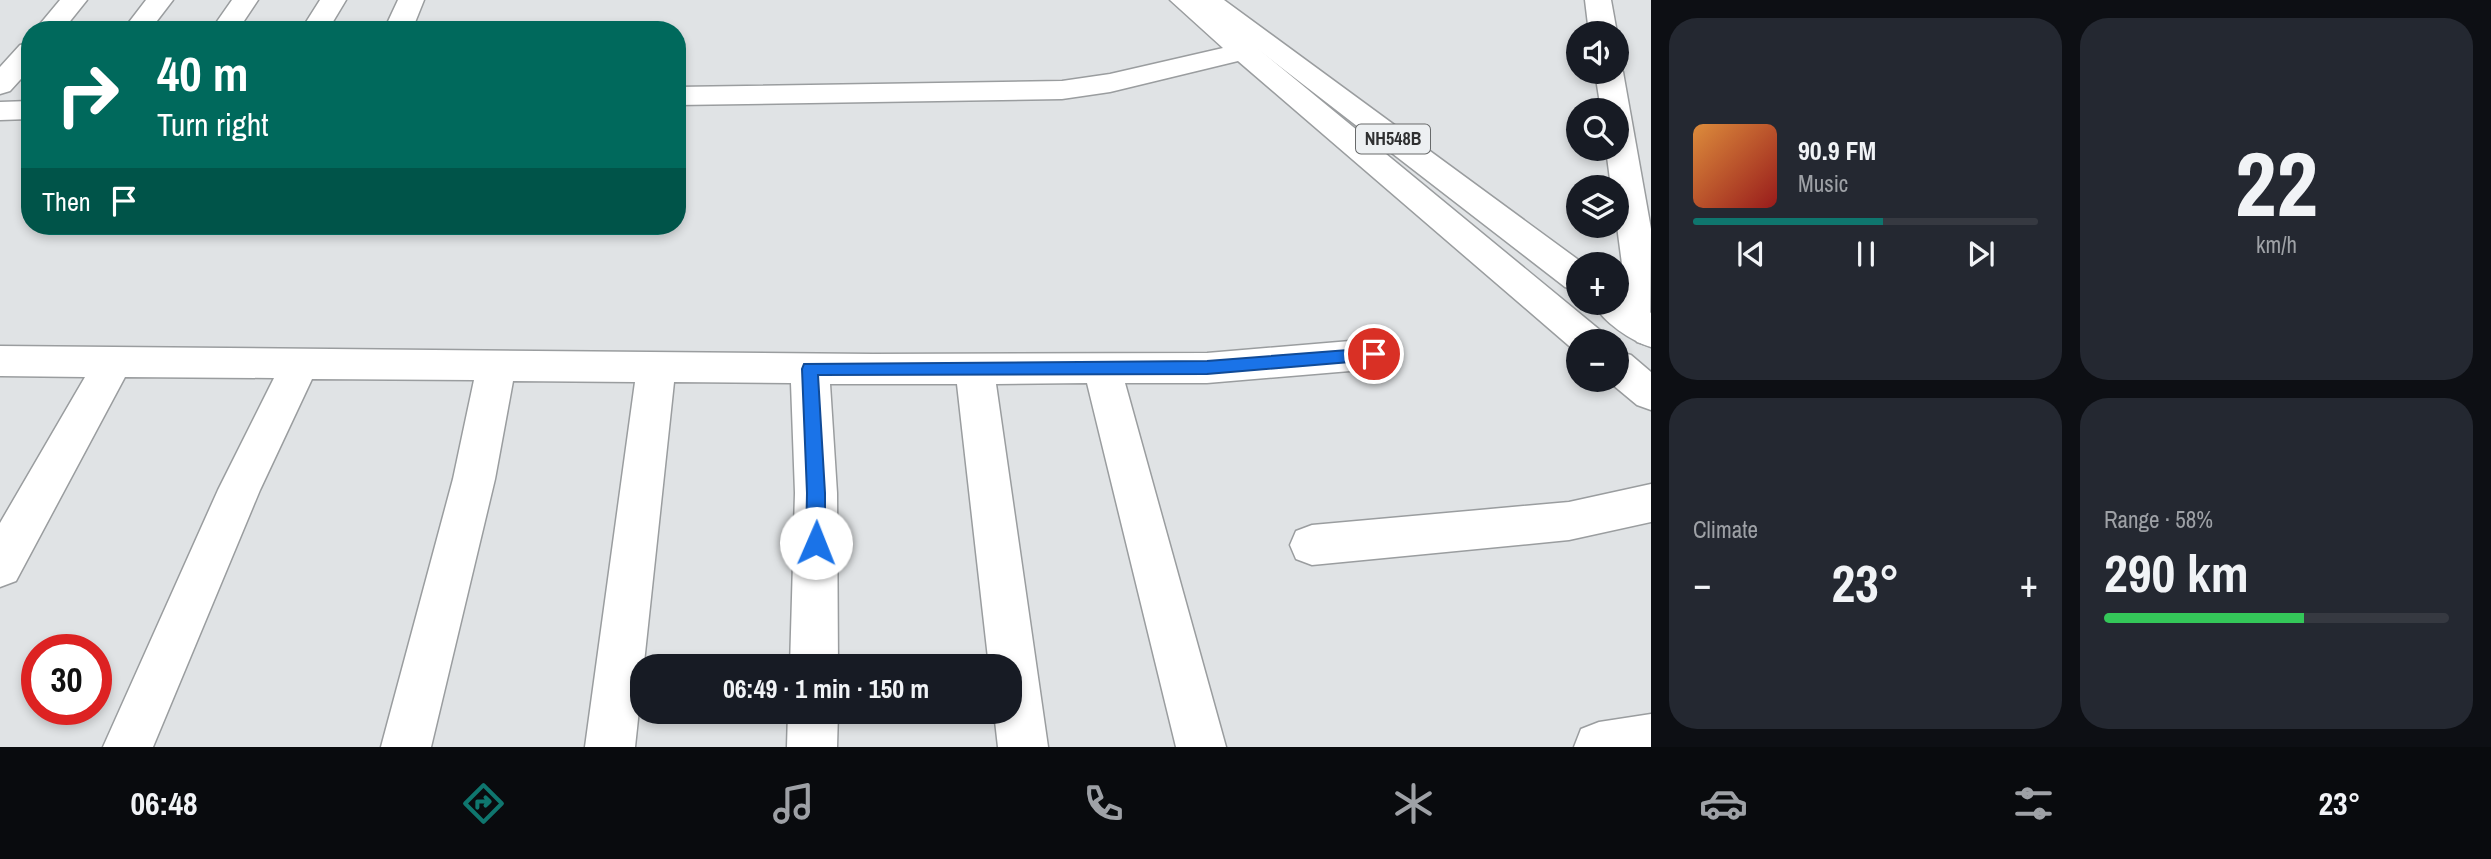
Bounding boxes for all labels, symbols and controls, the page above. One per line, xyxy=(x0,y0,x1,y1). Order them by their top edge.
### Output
map controls xyxy=(1566,21,1629,392)
button: sound xyxy=(1566,21,1629,84)
text: 40 m xyxy=(157,40,249,106)
icon: right xyxy=(42,49,133,140)
button: search xyxy=(1566,98,1629,161)
text: Turn right xyxy=(157,103,269,146)
text: 22 xyxy=(2235,122,2318,244)
road number: NH548B xyxy=(1356,124,1430,154)
text: 90.9 FM xyxy=(1798,133,1876,168)
text: Music xyxy=(1798,168,1848,199)
button: layers xyxy=(1566,175,1629,238)
icon: arrive xyxy=(105,182,143,220)
text: Then xyxy=(42,184,91,219)
text: km/h xyxy=(2256,229,2297,260)
icon: previous xyxy=(1732,235,1770,273)
icon: pause xyxy=(1847,235,1885,273)
icon: next xyxy=(1962,235,2000,273)
button: + xyxy=(1566,252,1629,315)
pin xyxy=(1344,324,1404,384)
button: − xyxy=(1566,329,1629,392)
icon: arrive xyxy=(1355,335,1393,373)
text: Range · 58% xyxy=(2104,504,2213,535)
position arrow xyxy=(779,506,853,580)
text: Climate xyxy=(1693,514,1758,545)
text: 290 km xyxy=(2104,538,2249,608)
text: 23° xyxy=(1831,548,1900,618)
text: − xyxy=(1693,558,1711,609)
text: + xyxy=(2020,558,2038,609)
speed limit sign: 30 xyxy=(21,634,112,725)
text: 06:49 · 1 min · 150 m xyxy=(723,671,929,706)
icon: directions xyxy=(459,779,508,828)
icon: music xyxy=(769,779,818,828)
icon: phone xyxy=(1079,779,1128,828)
icon: climate xyxy=(1389,779,1438,828)
icon: car xyxy=(1699,779,1748,828)
icon: filters xyxy=(2009,779,2058,828)
text: 06:48 xyxy=(130,782,198,825)
text: 23° xyxy=(2318,782,2360,825)

